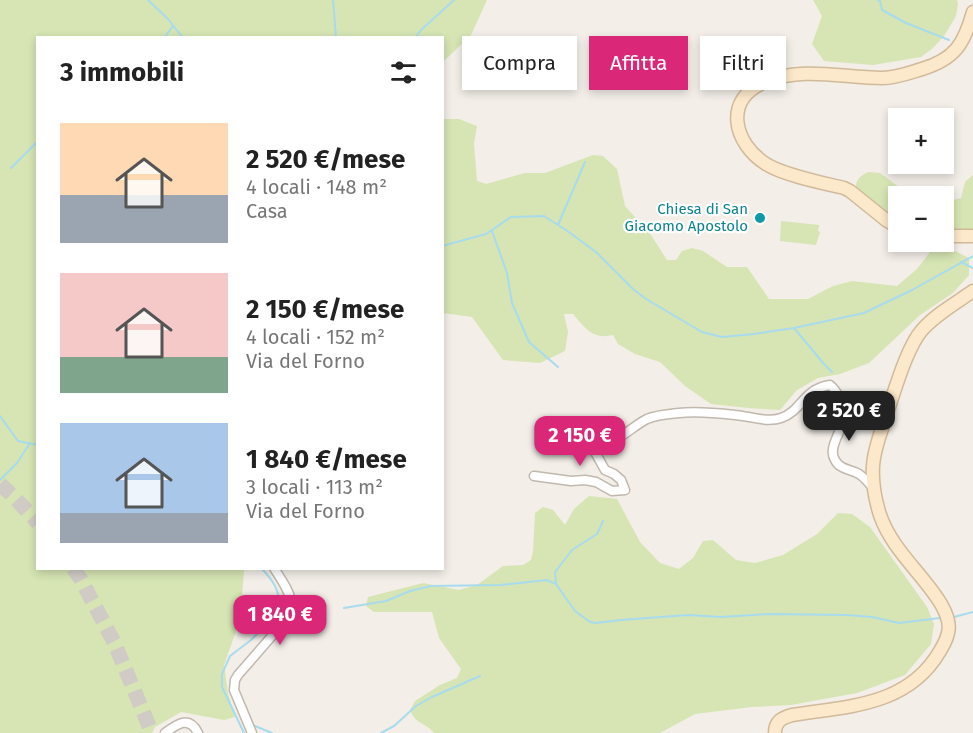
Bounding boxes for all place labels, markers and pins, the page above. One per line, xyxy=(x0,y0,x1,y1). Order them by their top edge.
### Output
place label: Chiesa di San Giacomo Apostolo xyxy=(625,200,748,235)
marker: Chiesa di San Giacomo Apostolo xyxy=(753,211,767,225)
pin: 2 520 € xyxy=(794,391,904,442)
pin: 2 150 € xyxy=(525,416,635,467)
pin: 1 840 € xyxy=(225,595,335,646)

